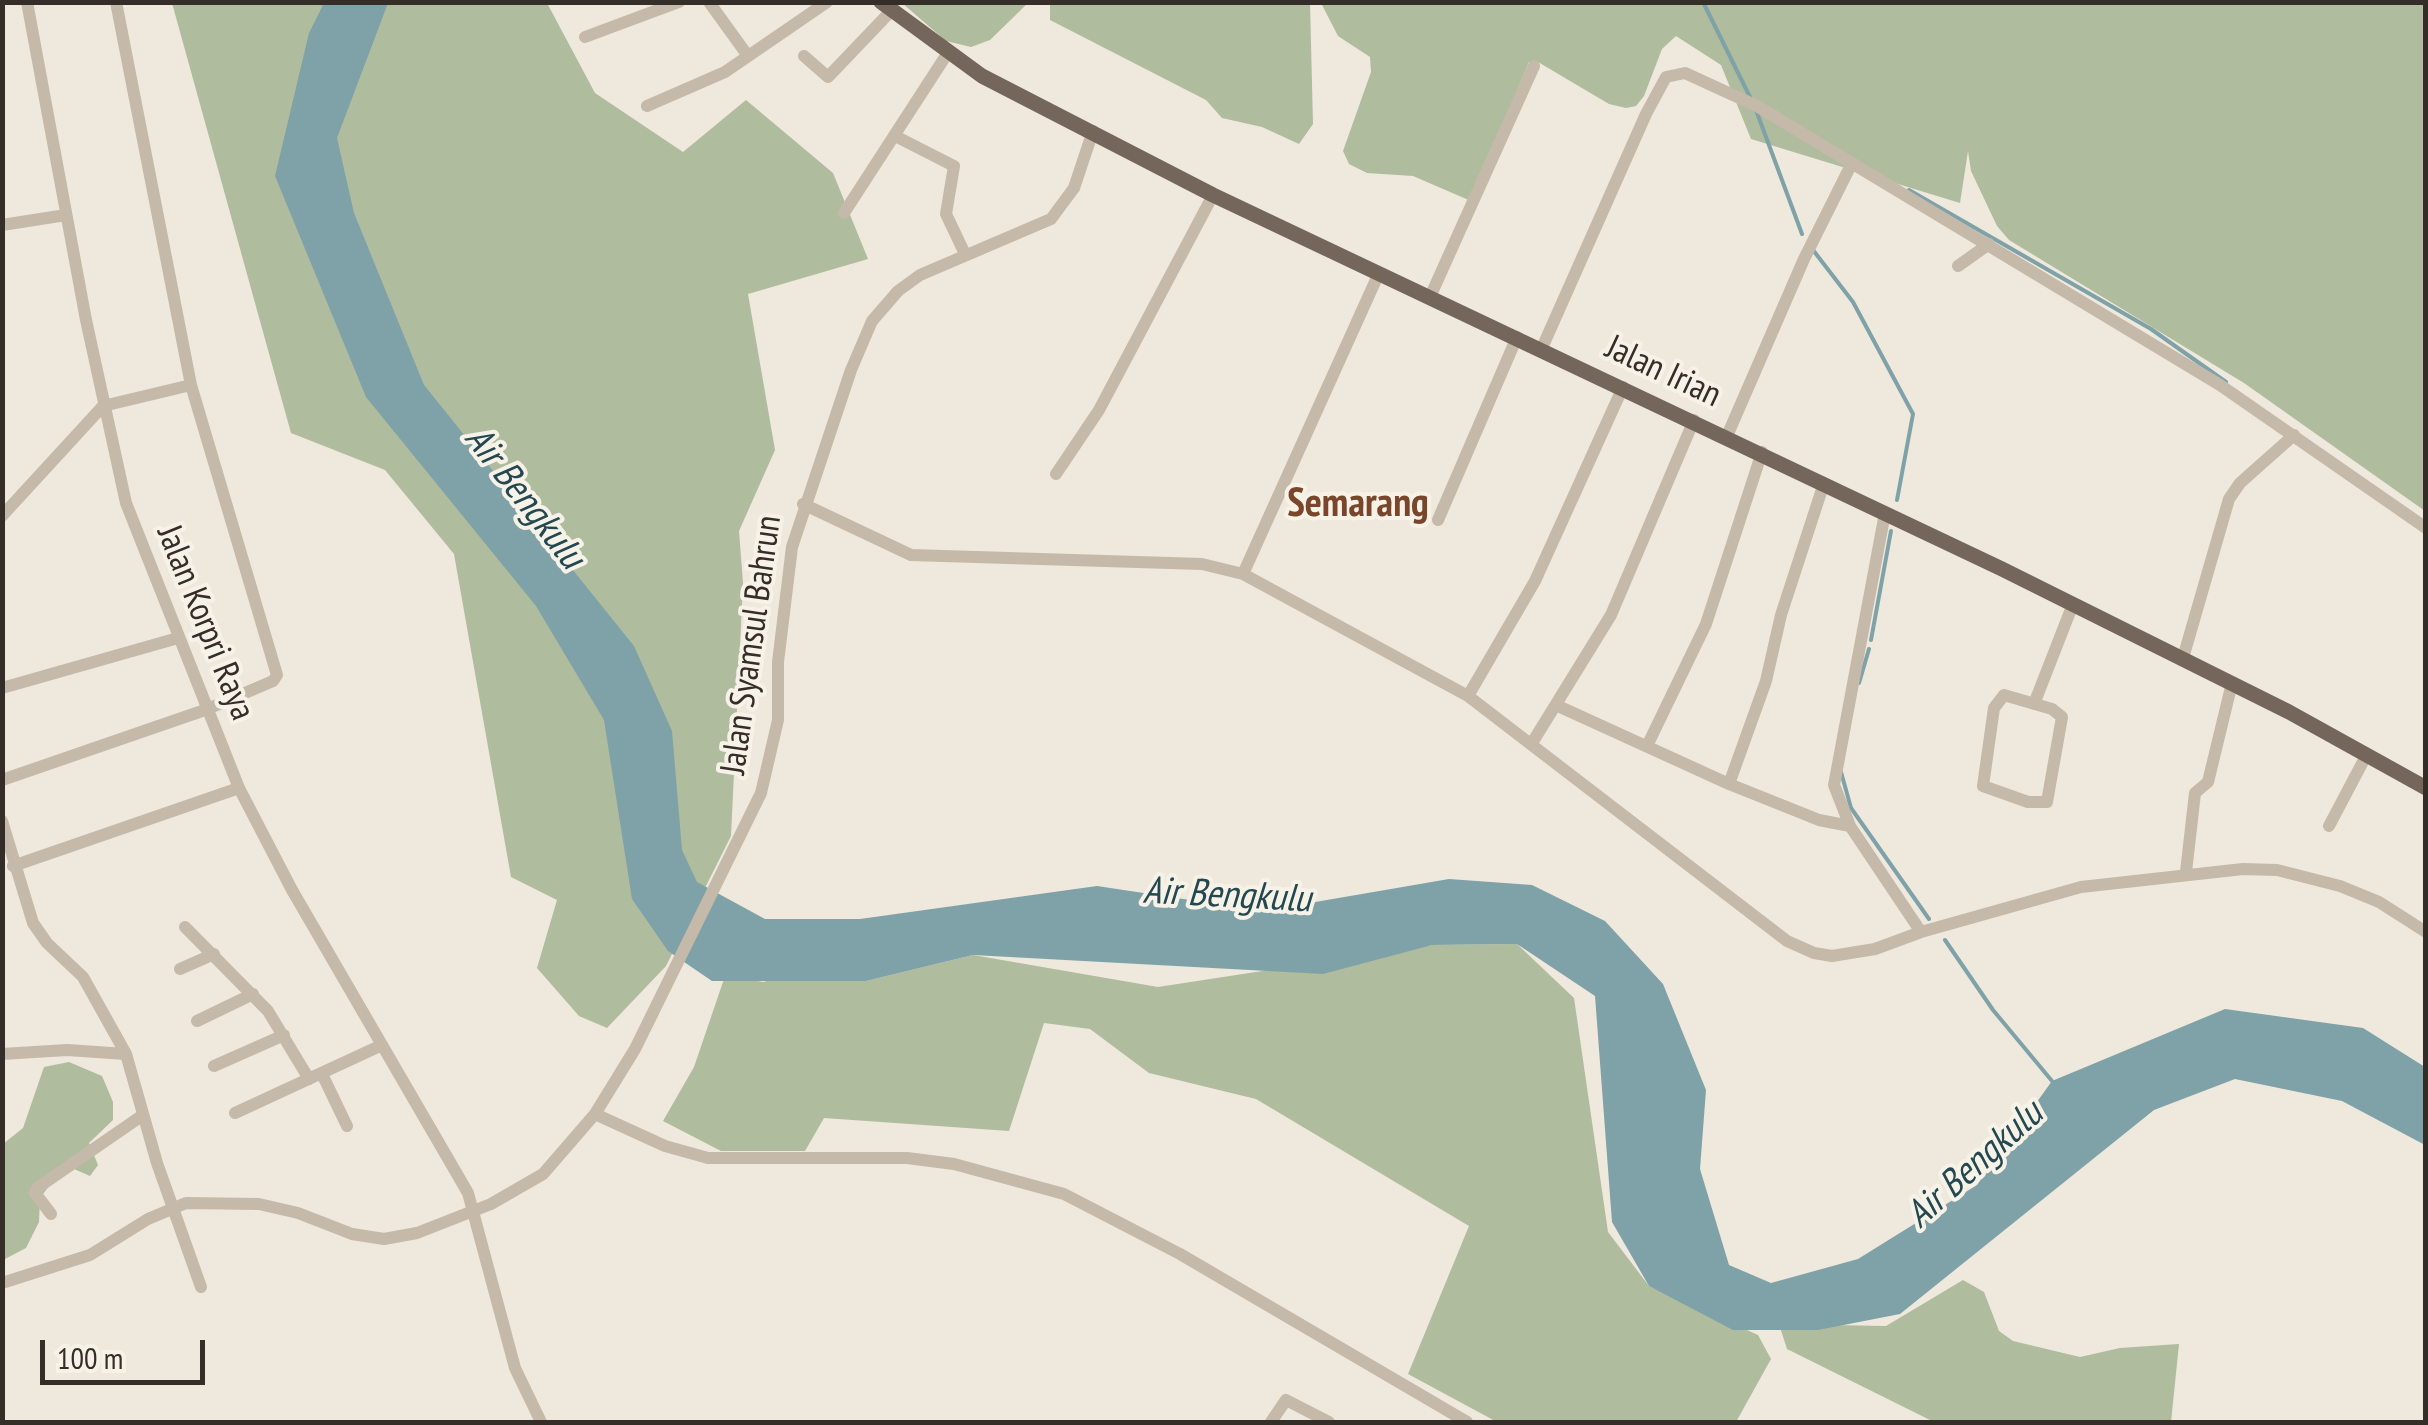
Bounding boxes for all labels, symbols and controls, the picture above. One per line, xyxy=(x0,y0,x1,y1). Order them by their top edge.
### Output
street label: Jalan Irian xyxy=(1599,327,1727,417)
water label: Air Bengkulu xyxy=(454,418,594,578)
district label: Semarang xyxy=(1287,481,1429,529)
street label: Jalan Syamsul Bahrun xyxy=(713,513,791,777)
street label: Jalan Korpri Raya xyxy=(147,520,263,726)
water label: Air Bengkulu xyxy=(1142,869,1312,923)
water label: Air Bengkulu xyxy=(1897,1092,2053,1238)
scale bar xyxy=(45,1320,210,1382)
text: 100 m xyxy=(57,1338,123,1377)

